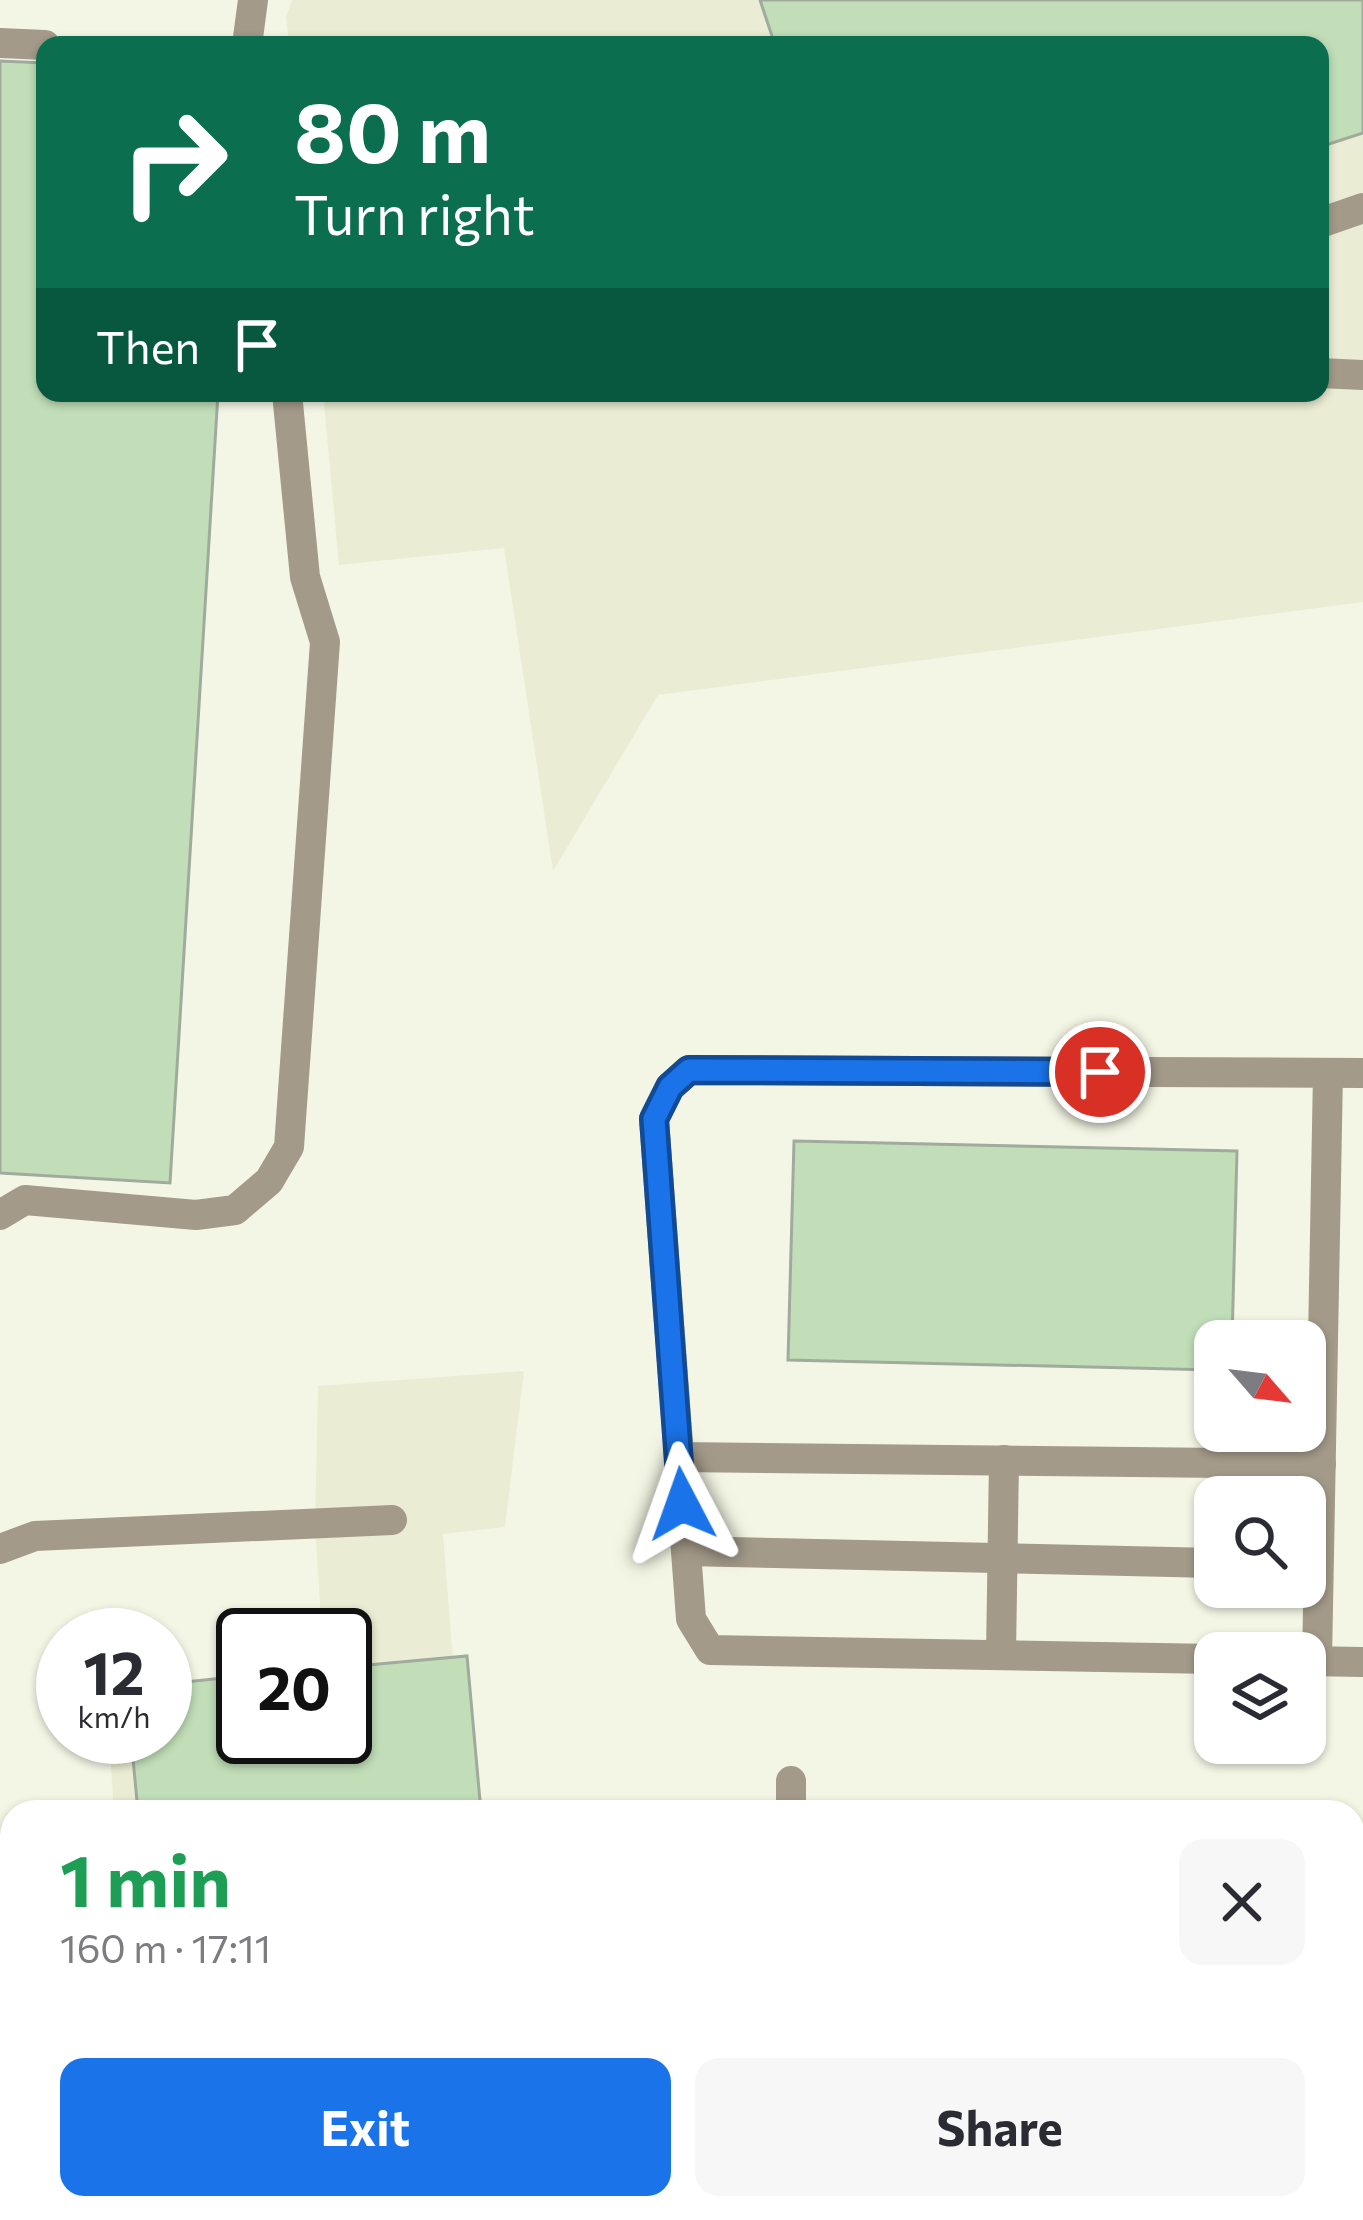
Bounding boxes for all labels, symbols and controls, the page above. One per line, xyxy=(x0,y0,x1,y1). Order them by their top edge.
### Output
text: 80 m xyxy=(294,78,491,180)
icon: right xyxy=(96,84,252,240)
text: Turn right xyxy=(294,180,535,246)
icon: arrive xyxy=(224,312,290,378)
text: Then xyxy=(96,318,200,373)
pin xyxy=(1049,1021,1151,1123)
icon: arrive xyxy=(1067,1039,1133,1105)
north arrow xyxy=(1194,1320,1326,1452)
map controls xyxy=(1194,1320,1326,1764)
position arrow xyxy=(619,1441,745,1567)
button: search xyxy=(1194,1476,1326,1608)
speed limit sign: 20 xyxy=(216,1608,372,1764)
button: layers xyxy=(1194,1632,1326,1764)
text: 12 xyxy=(83,1634,145,1707)
text: km/h xyxy=(78,1697,150,1734)
text: 1 min xyxy=(60,1834,231,1922)
button: close xyxy=(1179,1839,1305,1965)
text: 160 m · 17:11 xyxy=(60,1923,271,1971)
button: Exit xyxy=(60,2058,671,2196)
button: Share xyxy=(695,2058,1305,2196)

